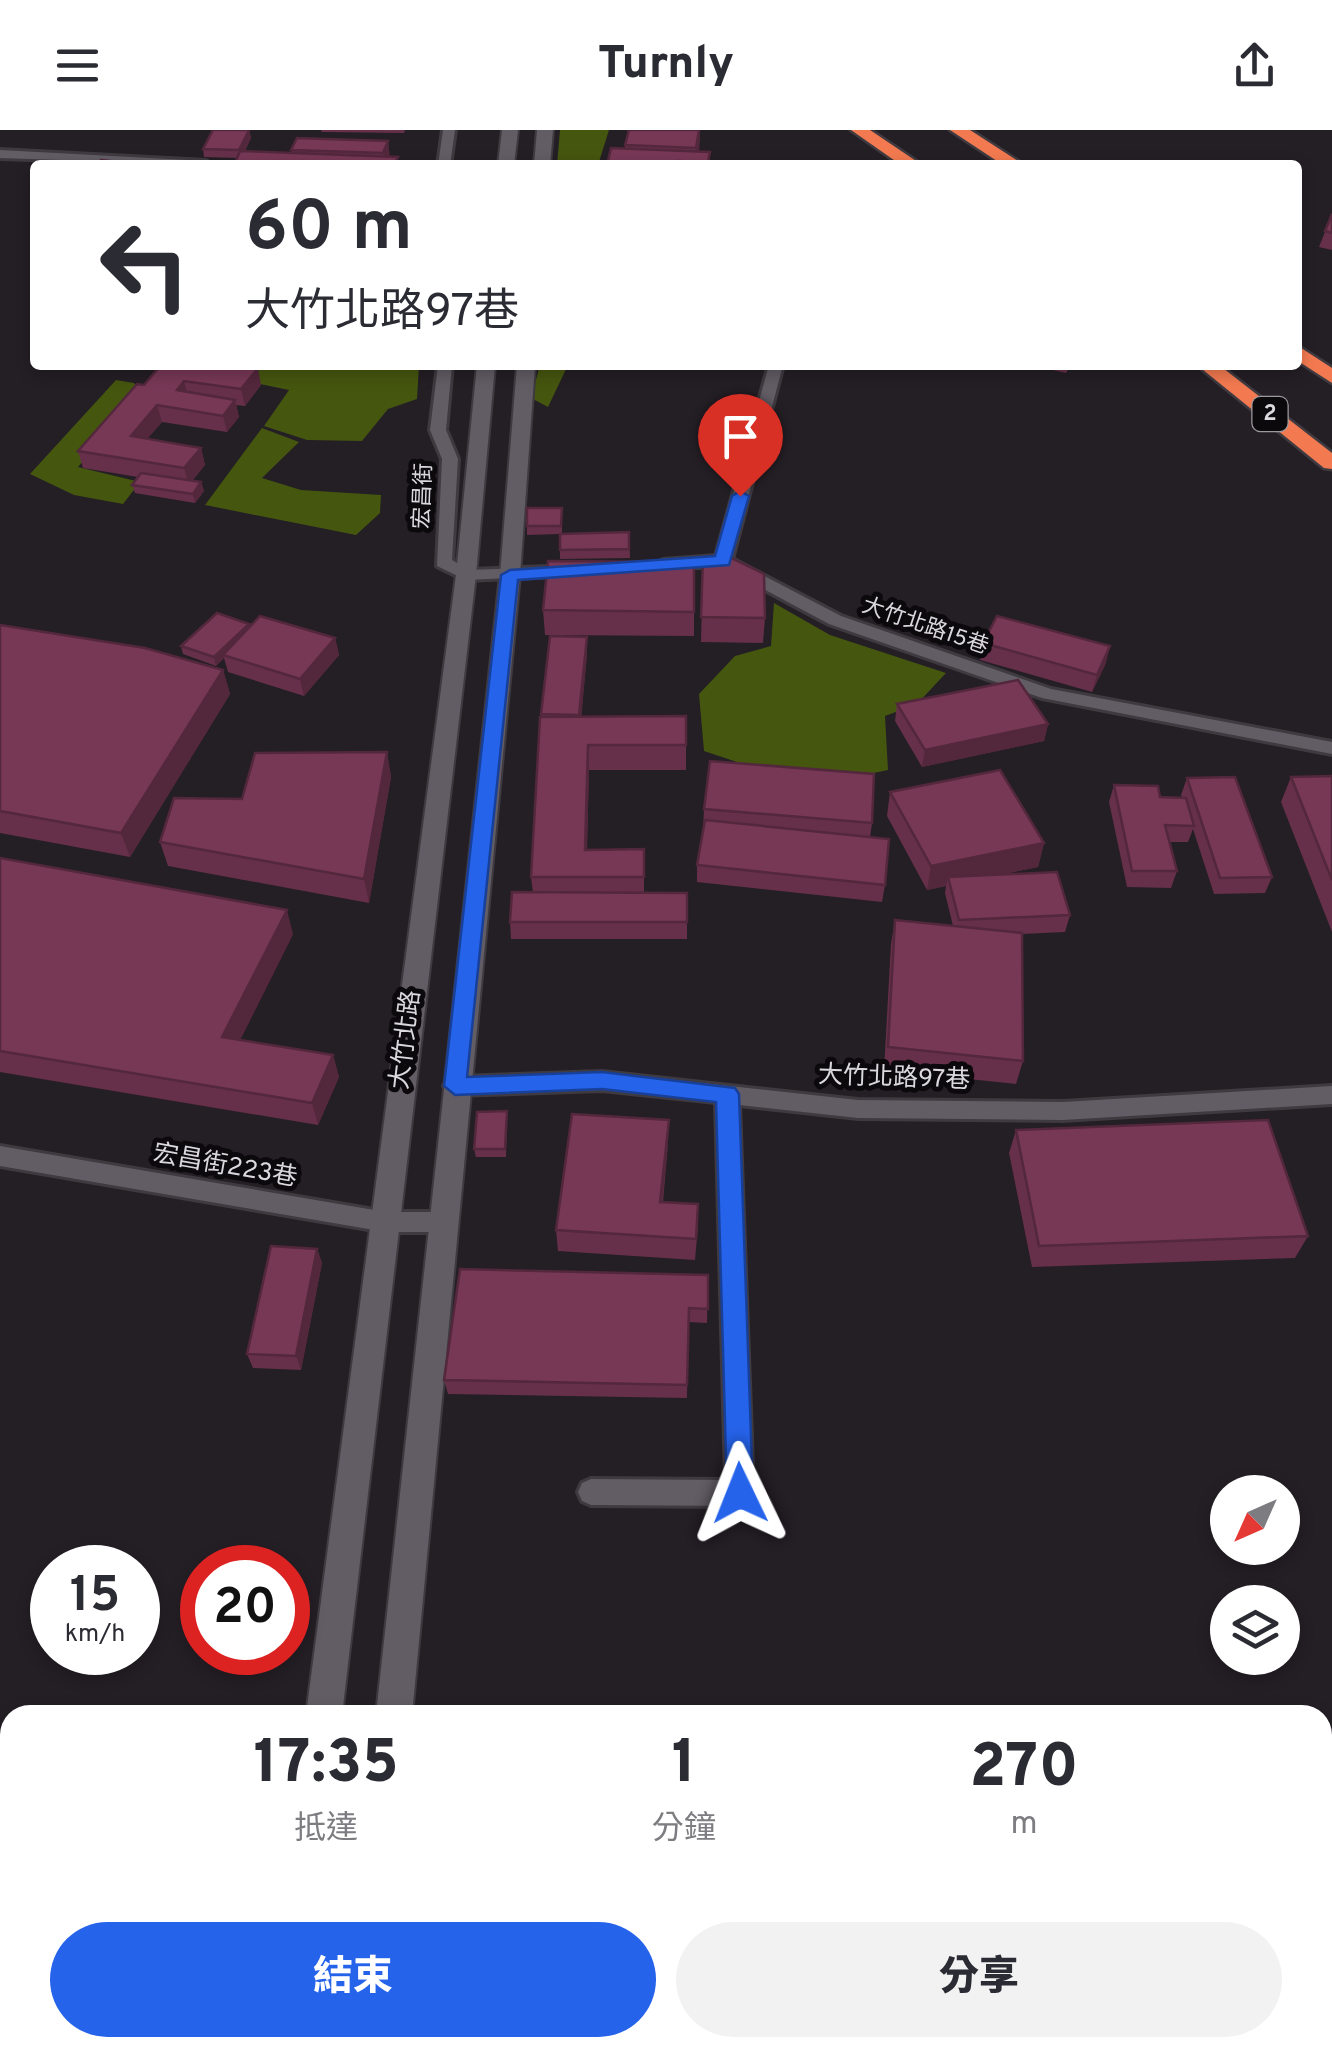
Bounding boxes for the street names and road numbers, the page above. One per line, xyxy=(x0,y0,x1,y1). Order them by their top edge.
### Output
road number: 2 xyxy=(1252,397,1288,431)
street label: 宏昌街 xyxy=(409,463,439,529)
street label: 大竹北路15巷 xyxy=(858,593,992,661)
street label: 大竹北路 xyxy=(385,988,429,1092)
street label: 大竹北路97巷 xyxy=(817,1060,971,1098)
street label: 宏昌街223巷 xyxy=(150,1139,300,1195)

